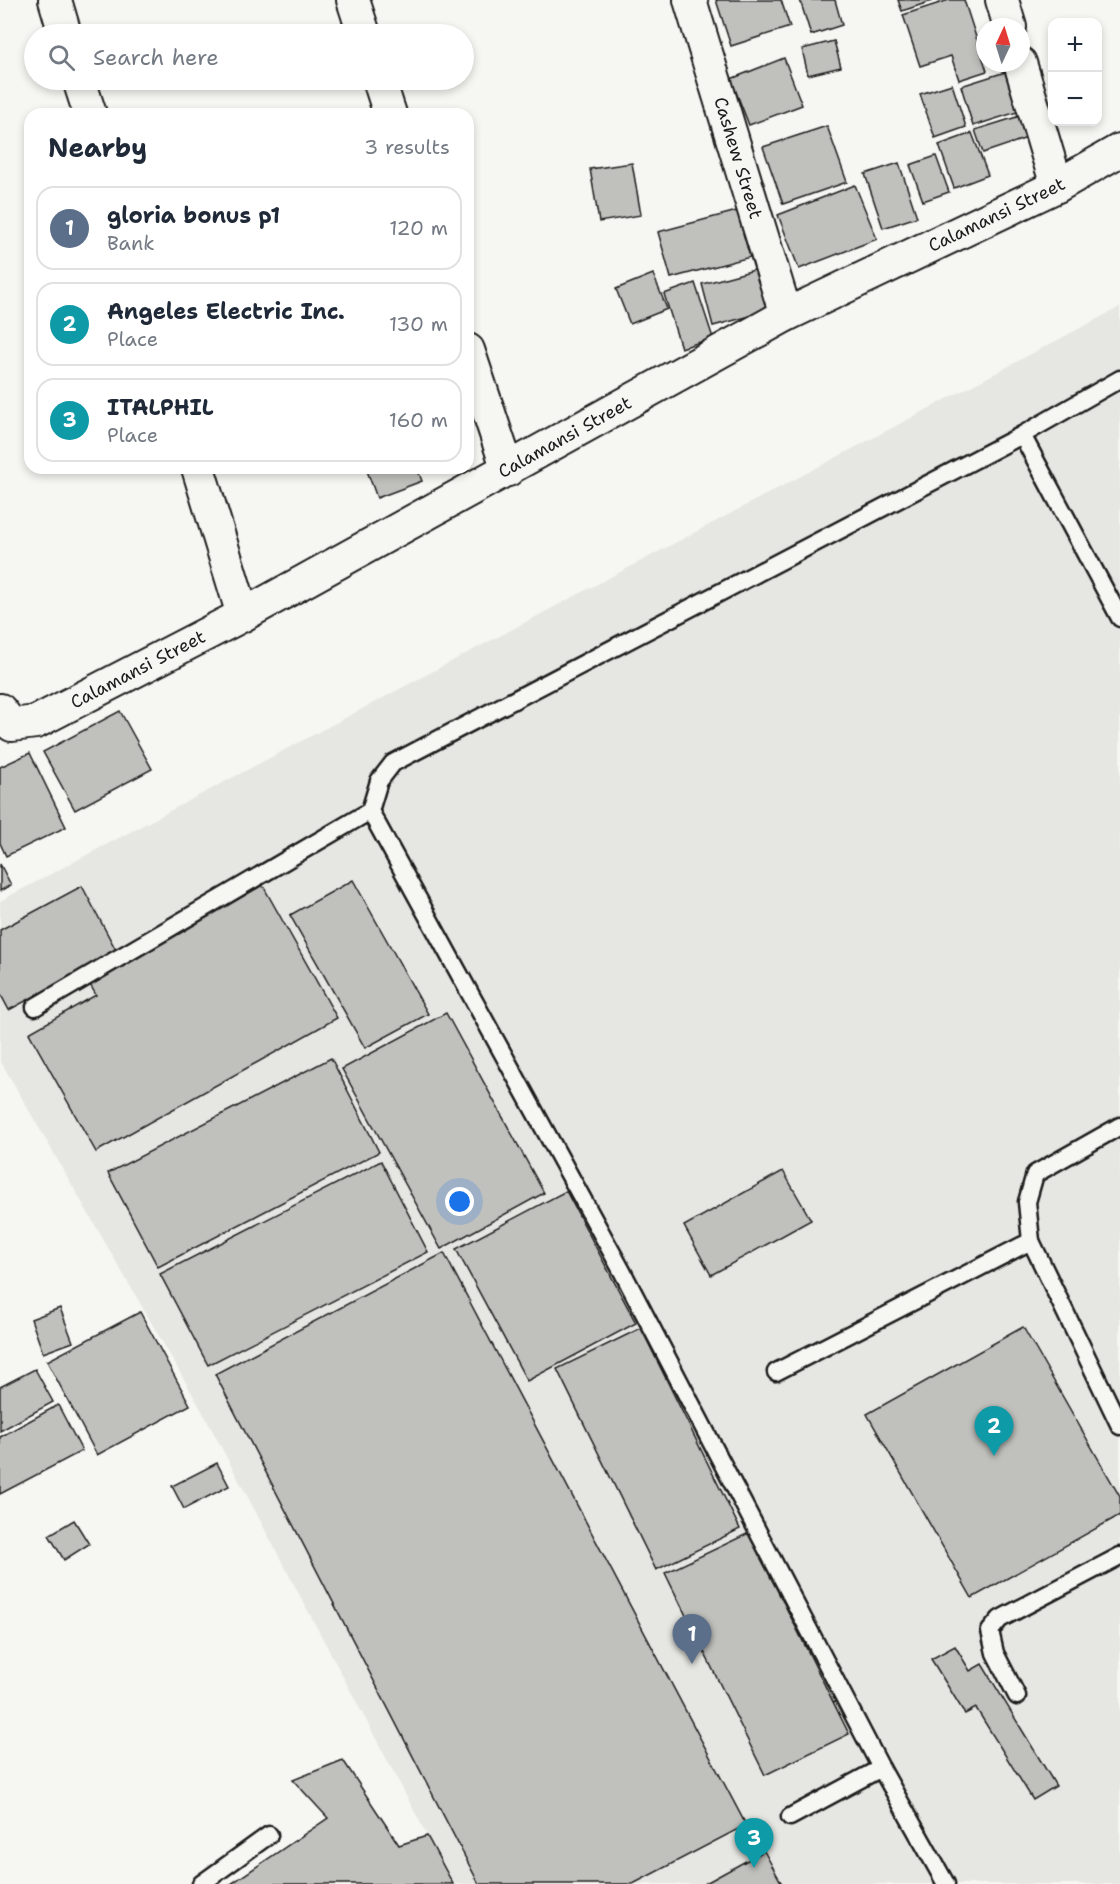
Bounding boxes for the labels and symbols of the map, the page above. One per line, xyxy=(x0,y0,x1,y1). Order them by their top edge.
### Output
north arrow xyxy=(976,18,1030,72)
street label: Cashew Street xyxy=(708,94,768,222)
street label: Calamansi Street xyxy=(924,172,1070,258)
street label: Calamansi Street xyxy=(494,391,636,484)
street label: Calamansi Street xyxy=(66,624,210,714)
your location xyxy=(445,1187,474,1216)
pin: 2 xyxy=(974,1406,1014,1456)
pin: 1 xyxy=(672,1614,712,1664)
pin: 3 xyxy=(734,1818,774,1868)

